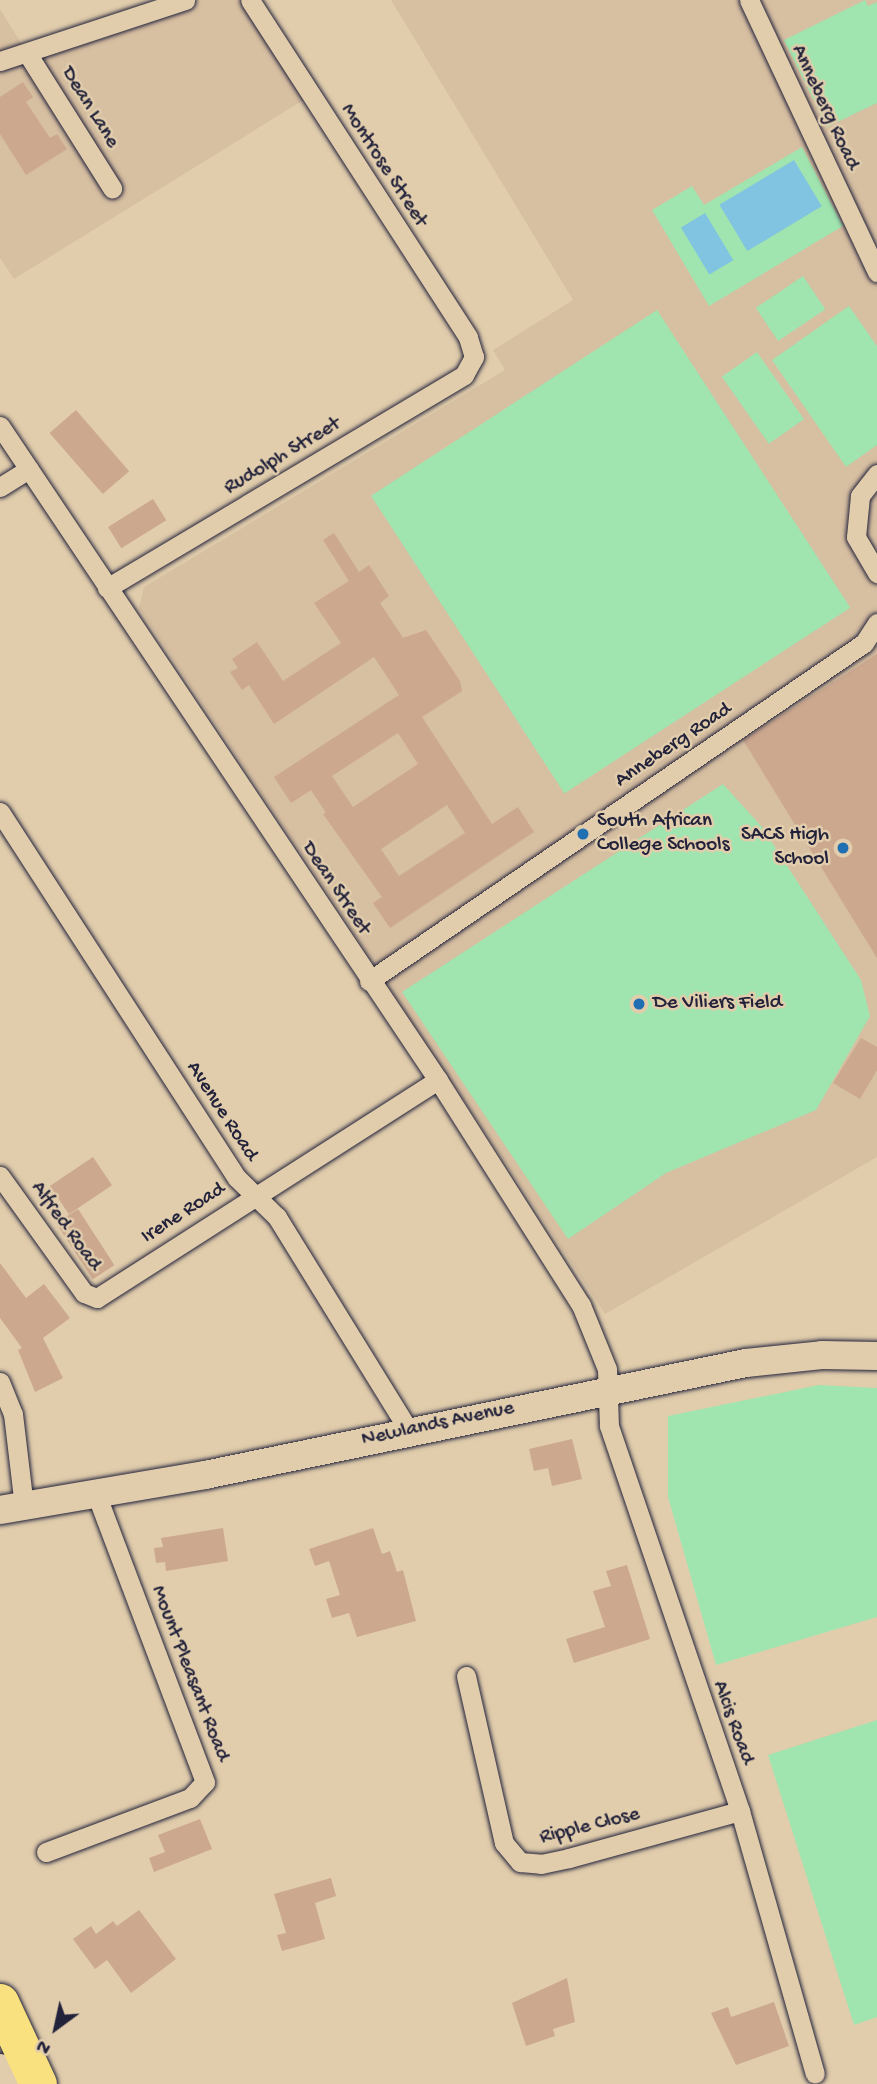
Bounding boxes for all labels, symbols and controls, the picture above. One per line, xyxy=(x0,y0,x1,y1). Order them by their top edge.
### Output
street label: Anneberg Road xyxy=(784,41,864,175)
street label: Dean Lane xyxy=(54,63,124,153)
street label: Montrose Street xyxy=(334,100,432,232)
street label: Rudolph Street xyxy=(220,412,346,502)
street label: Anneberg Road xyxy=(611,698,737,794)
place label: South African College Schools xyxy=(597,809,729,859)
place label: SACS High School xyxy=(741,823,829,873)
marker: South African College Schools xyxy=(575,826,591,842)
street label: Dean Street xyxy=(295,838,375,940)
marker: SACS High School xyxy=(835,840,851,856)
place label: De Viliers Field xyxy=(653,991,782,1017)
marker: De Viliers Field xyxy=(631,996,647,1012)
street label: Avenue Road xyxy=(179,1057,263,1167)
street label: Alfred Road xyxy=(24,1177,106,1277)
street label: Irene Road xyxy=(137,1178,231,1250)
street label: Newlands Avenue xyxy=(359,1397,517,1453)
street label: Mount Pleasant Road xyxy=(144,1583,234,1765)
street label: Alcis Road xyxy=(705,1678,759,1768)
street label: Ripple Close xyxy=(537,1802,643,1852)
north arrow xyxy=(21,1993,91,2063)
text: N xyxy=(33,2033,56,2059)

